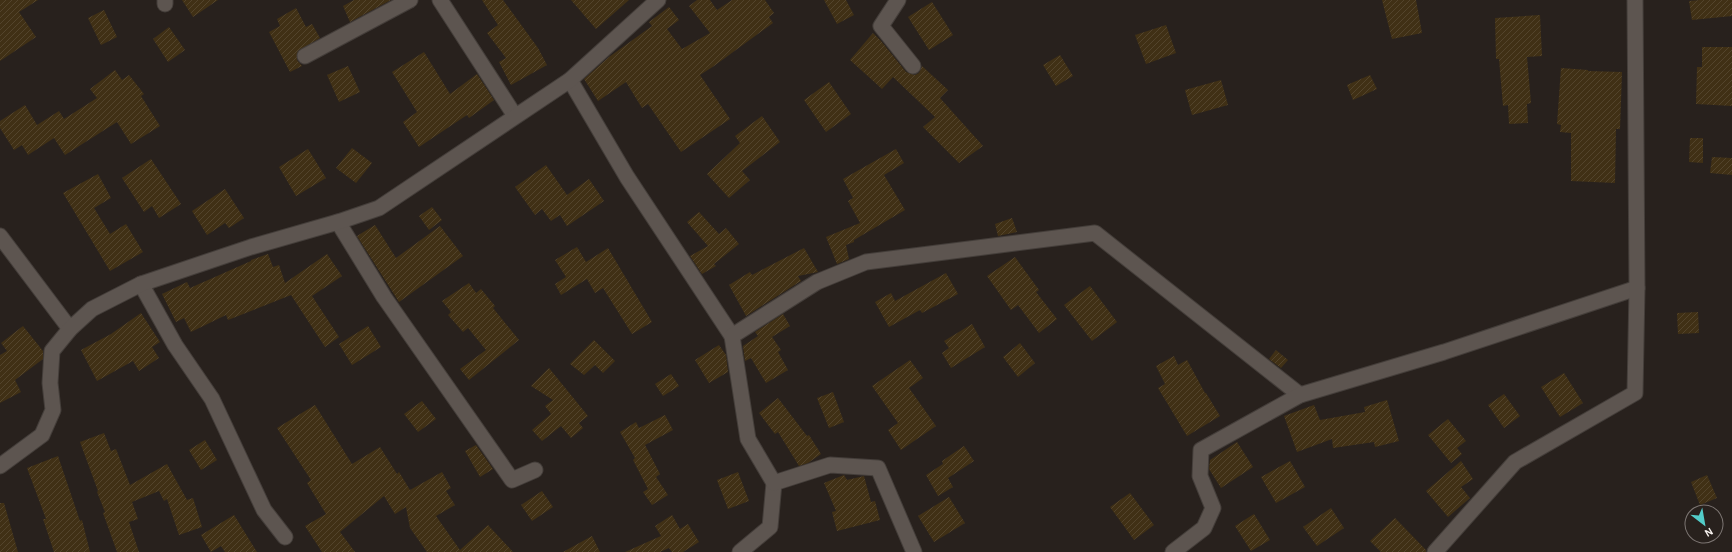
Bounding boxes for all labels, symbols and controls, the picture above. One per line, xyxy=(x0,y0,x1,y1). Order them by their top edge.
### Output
north arrow xyxy=(1684,504,1724,544)
text: N xyxy=(1703,525,1715,539)

